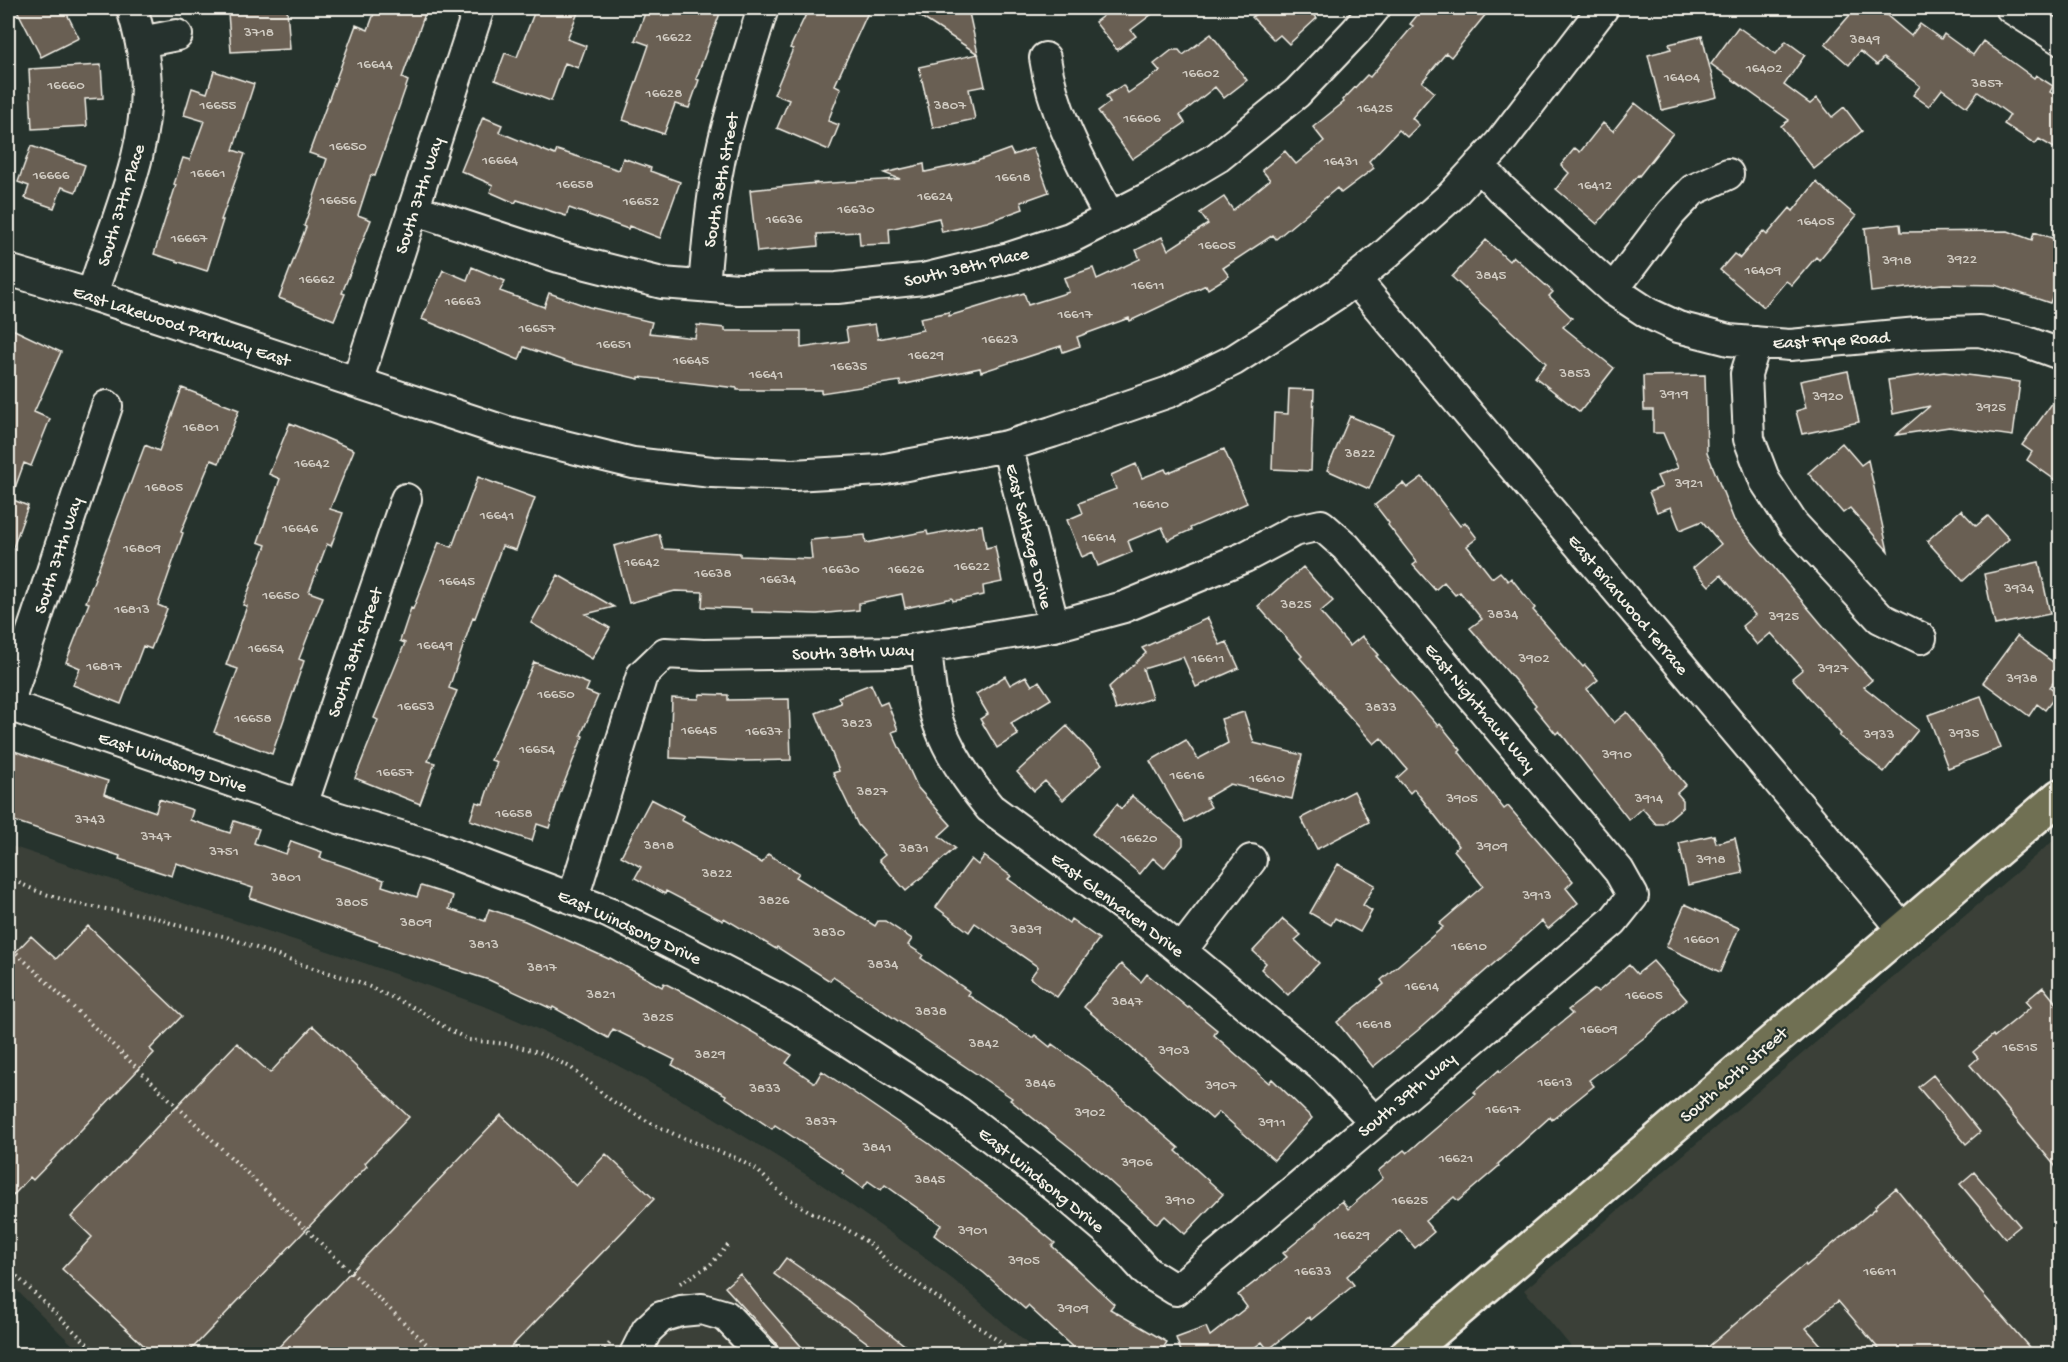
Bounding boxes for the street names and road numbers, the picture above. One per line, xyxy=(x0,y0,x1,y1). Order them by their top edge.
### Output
street label: South 38th Street xyxy=(700,110,745,249)
street label: South 37th Way xyxy=(392,135,449,257)
street label: South 37th Place xyxy=(94,141,151,269)
street label: South 38th Place xyxy=(902,244,1032,293)
street label: East Lakewood Parkway East xyxy=(70,282,294,373)
street label: East Frye Road xyxy=(1772,328,1891,355)
street label: East Saltsage Drive xyxy=(999,462,1056,612)
street label: South 37th Way xyxy=(31,495,88,617)
street label: East Briarwood Terrace xyxy=(1562,531,1692,681)
street label: South 38th Street xyxy=(324,584,389,720)
street label: East Nighthawk Way xyxy=(1419,640,1539,778)
street label: South 38th Way xyxy=(792,641,915,666)
street label: East Windsong Drive xyxy=(95,728,250,799)
street label: East Glenhaven Drive xyxy=(1046,849,1188,963)
street label: East Windsong Drive xyxy=(554,886,705,971)
street label: South 40th Street xyxy=(1677,1022,1794,1128)
street label: South 39th Way xyxy=(1354,1049,1461,1143)
street label: East Windsong Drive xyxy=(973,1124,1108,1239)

